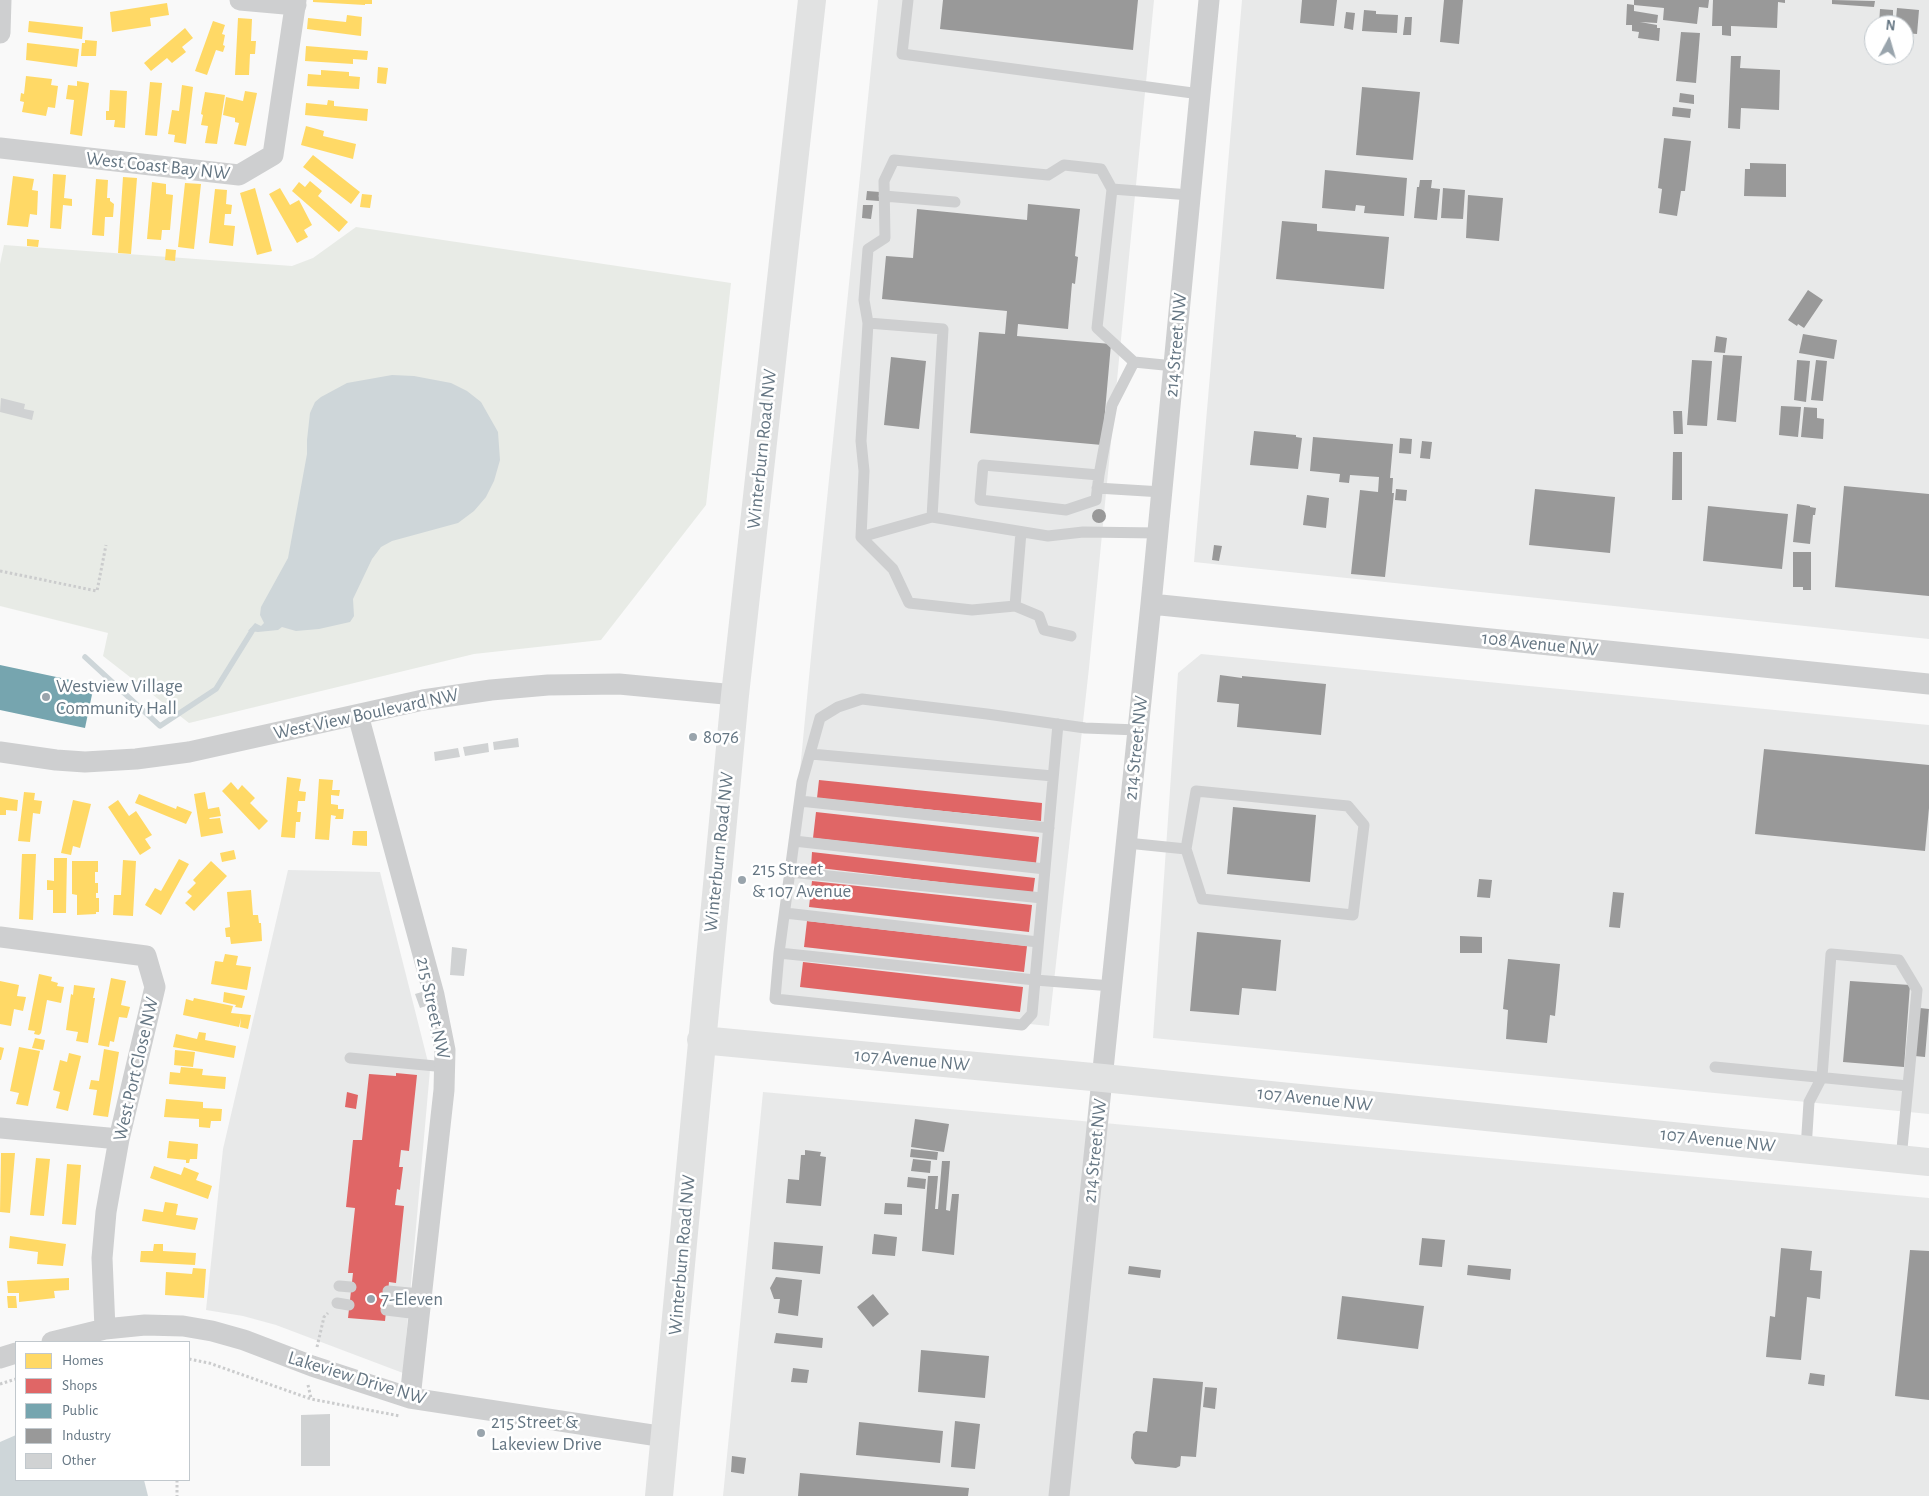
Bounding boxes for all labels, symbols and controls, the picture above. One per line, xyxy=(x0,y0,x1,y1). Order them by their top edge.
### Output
north arrow xyxy=(1864,15,1914,65)
text: N xyxy=(1885,19,1896,34)
street label: West Coast Bay NW xyxy=(85,147,231,185)
street label: 214 Street NW xyxy=(1160,292,1192,398)
street label: Winterburn Road NW xyxy=(742,368,782,530)
street label: 108 Avenue NW xyxy=(1481,627,1599,661)
place label: Westview Village Community Hall xyxy=(56,675,183,719)
street label: West View Boulevard NW xyxy=(271,683,461,745)
marker: Westview Village Community Hall xyxy=(40,691,52,703)
street label: 214 Street NW xyxy=(1119,695,1153,801)
place label: 8076 xyxy=(703,726,739,748)
marker: 8076 xyxy=(687,731,699,743)
street label: Winterburn Road NW xyxy=(699,771,739,933)
place label: 215 Street & 107 Avenue xyxy=(752,858,851,902)
marker: 215 Street & 107 Avenue xyxy=(736,874,748,886)
street label: 215 Street NW xyxy=(411,955,455,1061)
street label: West Port Close NW xyxy=(108,995,164,1143)
street label: 107 Avenue NW xyxy=(853,1044,971,1076)
street label: 107 Avenue NW xyxy=(1256,1082,1374,1116)
street label: 214 Street NW xyxy=(1078,1098,1112,1204)
street label: 107 Avenue NW xyxy=(1659,1123,1777,1157)
street label: Winterburn Road NW xyxy=(664,1174,700,1336)
place label: 7-Eleven xyxy=(381,1288,443,1310)
marker: 7-Eleven xyxy=(365,1293,377,1305)
legend xyxy=(15,1341,190,1481)
street label: Lakeview Drive NW xyxy=(285,1346,429,1410)
text: Homes xyxy=(62,1353,104,1368)
text: Shops xyxy=(62,1378,97,1393)
text: Public xyxy=(62,1403,98,1418)
place label: 215 Street & Lakeview Drive xyxy=(491,1411,602,1455)
marker: 215 Street & Lakeview Drive xyxy=(475,1427,487,1439)
text: Industry xyxy=(62,1428,111,1443)
text: Other xyxy=(62,1453,96,1468)

